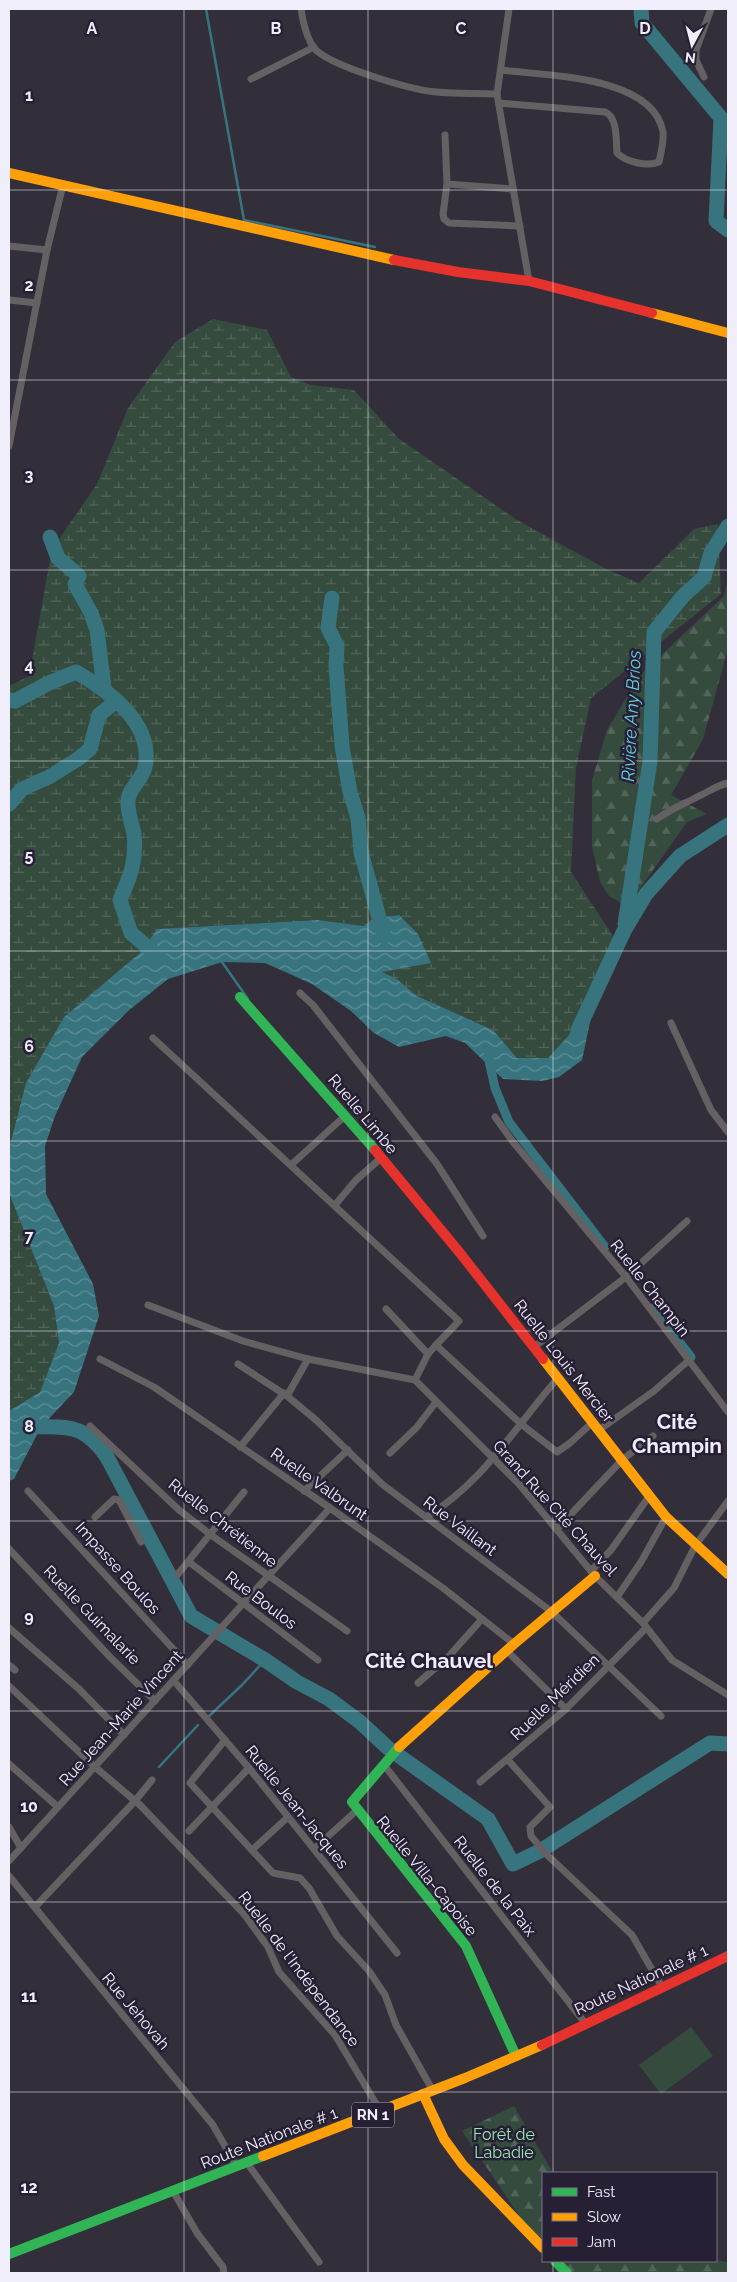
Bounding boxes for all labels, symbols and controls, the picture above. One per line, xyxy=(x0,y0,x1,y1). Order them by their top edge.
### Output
text: A xyxy=(87,19,98,38)
text: B xyxy=(271,19,282,38)
text: C xyxy=(456,19,467,38)
text: D xyxy=(639,19,651,38)
north arrow xyxy=(667,20,717,70)
text: N xyxy=(684,49,697,66)
text: 1 xyxy=(25,86,33,105)
text: 2 xyxy=(24,276,34,295)
text: 3 xyxy=(25,466,34,485)
water label: Rivière Any Brios xyxy=(617,649,645,782)
text: 4 xyxy=(24,656,34,675)
text: 5 xyxy=(25,846,34,865)
text: 6 xyxy=(24,1037,34,1056)
street label: Ruelle Limbe xyxy=(324,1070,402,1158)
text: 7 xyxy=(25,1227,34,1246)
street label: Ruelle Champin xyxy=(606,1236,694,1340)
street label: Ruelle Louis Mercier xyxy=(510,1296,618,1427)
district label: Cité Champin xyxy=(632,1409,722,1458)
text: 8 xyxy=(24,1417,34,1436)
street label: Grand Rue Cité Chauvel xyxy=(489,1436,621,1580)
street label: Ruelle Valbrunt xyxy=(267,1444,371,1525)
street label: Ruelle Chrétienne xyxy=(165,1475,281,1571)
street label: Rue Vaillant xyxy=(420,1492,501,1560)
street label: Impasse Boulos xyxy=(72,1518,165,1618)
street label: Ruelle Guimalarie xyxy=(40,1561,144,1669)
street label: Rue Boulos xyxy=(222,1567,301,1633)
text: 9 xyxy=(24,1607,34,1626)
street label: Rue Jean-Marie Vincent xyxy=(55,1646,187,1790)
district label: Cité Chauvel xyxy=(365,1648,493,1673)
street label: Ruelle Méridien xyxy=(507,1650,603,1744)
street label: Ruelle Jean-Jacques xyxy=(241,1741,353,1873)
text: 10 xyxy=(20,1797,38,1816)
street label: Ruelle Villa-Capoise xyxy=(373,1812,481,1940)
street label: Ruelle de la Paix xyxy=(450,1832,540,1940)
street label: Ruelle de l'Indépendance xyxy=(234,1888,364,2050)
street label: Route Nationale # 1 xyxy=(571,1941,711,2019)
street label: Rue Jehovah xyxy=(98,1969,174,2053)
text: 11 xyxy=(21,1987,37,2006)
road number: RN 1 xyxy=(352,2102,394,2128)
street label: Route Nationale # 1 xyxy=(198,2103,340,2173)
park label: Forêt de Labadie xyxy=(473,2125,535,2162)
legend xyxy=(542,2172,717,2262)
text: 12 xyxy=(21,2178,37,2197)
text: Fast xyxy=(587,2183,615,2201)
text: Slow xyxy=(587,2208,621,2226)
text: Jam xyxy=(587,2233,616,2251)

